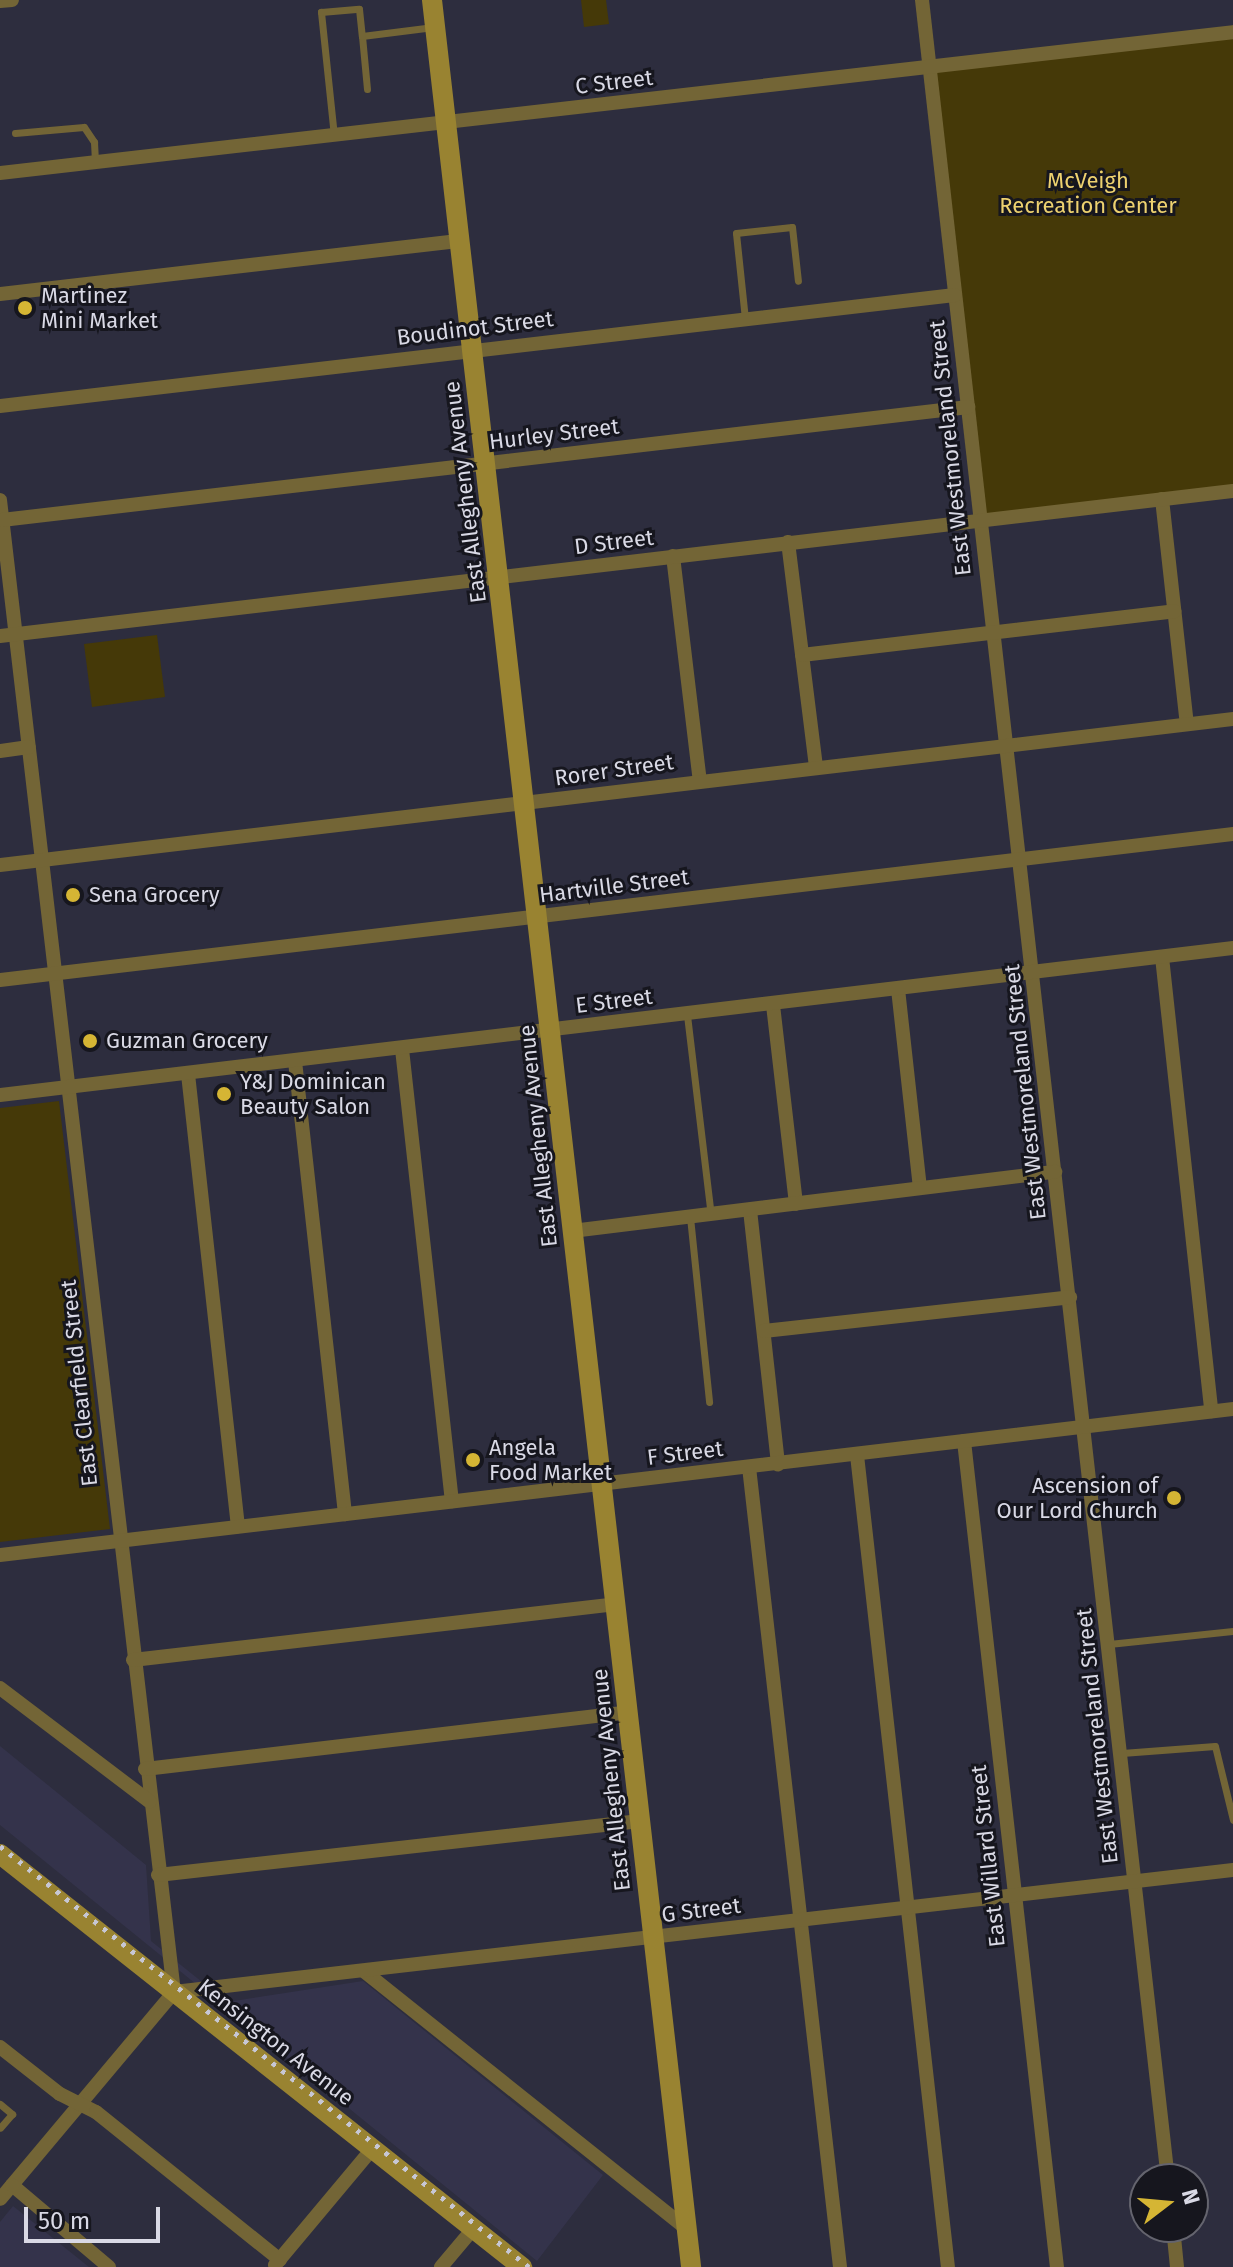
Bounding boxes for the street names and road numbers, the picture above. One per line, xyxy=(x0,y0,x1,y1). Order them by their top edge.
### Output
street label: C Street xyxy=(574,64,654,100)
street label: Boudinot Street xyxy=(395,305,555,351)
street label: East Westmoreland Street xyxy=(923,319,977,577)
street label: East Allegheny Avenue xyxy=(438,380,492,604)
street label: Hurley Street xyxy=(487,413,621,455)
street label: D Street xyxy=(573,524,655,560)
street label: Rorer Street xyxy=(553,749,675,791)
street label: Hartville Street xyxy=(538,864,690,908)
street label: East Westmoreland Street xyxy=(998,963,1052,1221)
street label: E Street xyxy=(574,983,654,1019)
street label: East Allegheny Avenue xyxy=(513,1024,563,1248)
street label: East Clearfield Street xyxy=(55,1278,103,1488)
street label: F Street xyxy=(646,1435,724,1471)
street label: East Westmoreland Street xyxy=(1070,1607,1124,1865)
street label: East Allegheny Avenue xyxy=(586,1668,636,1892)
street label: East Willard Street xyxy=(965,1764,1011,1948)
street label: G Street xyxy=(660,1892,742,1928)
street label: Kensington Avenue xyxy=(193,1973,359,2111)

